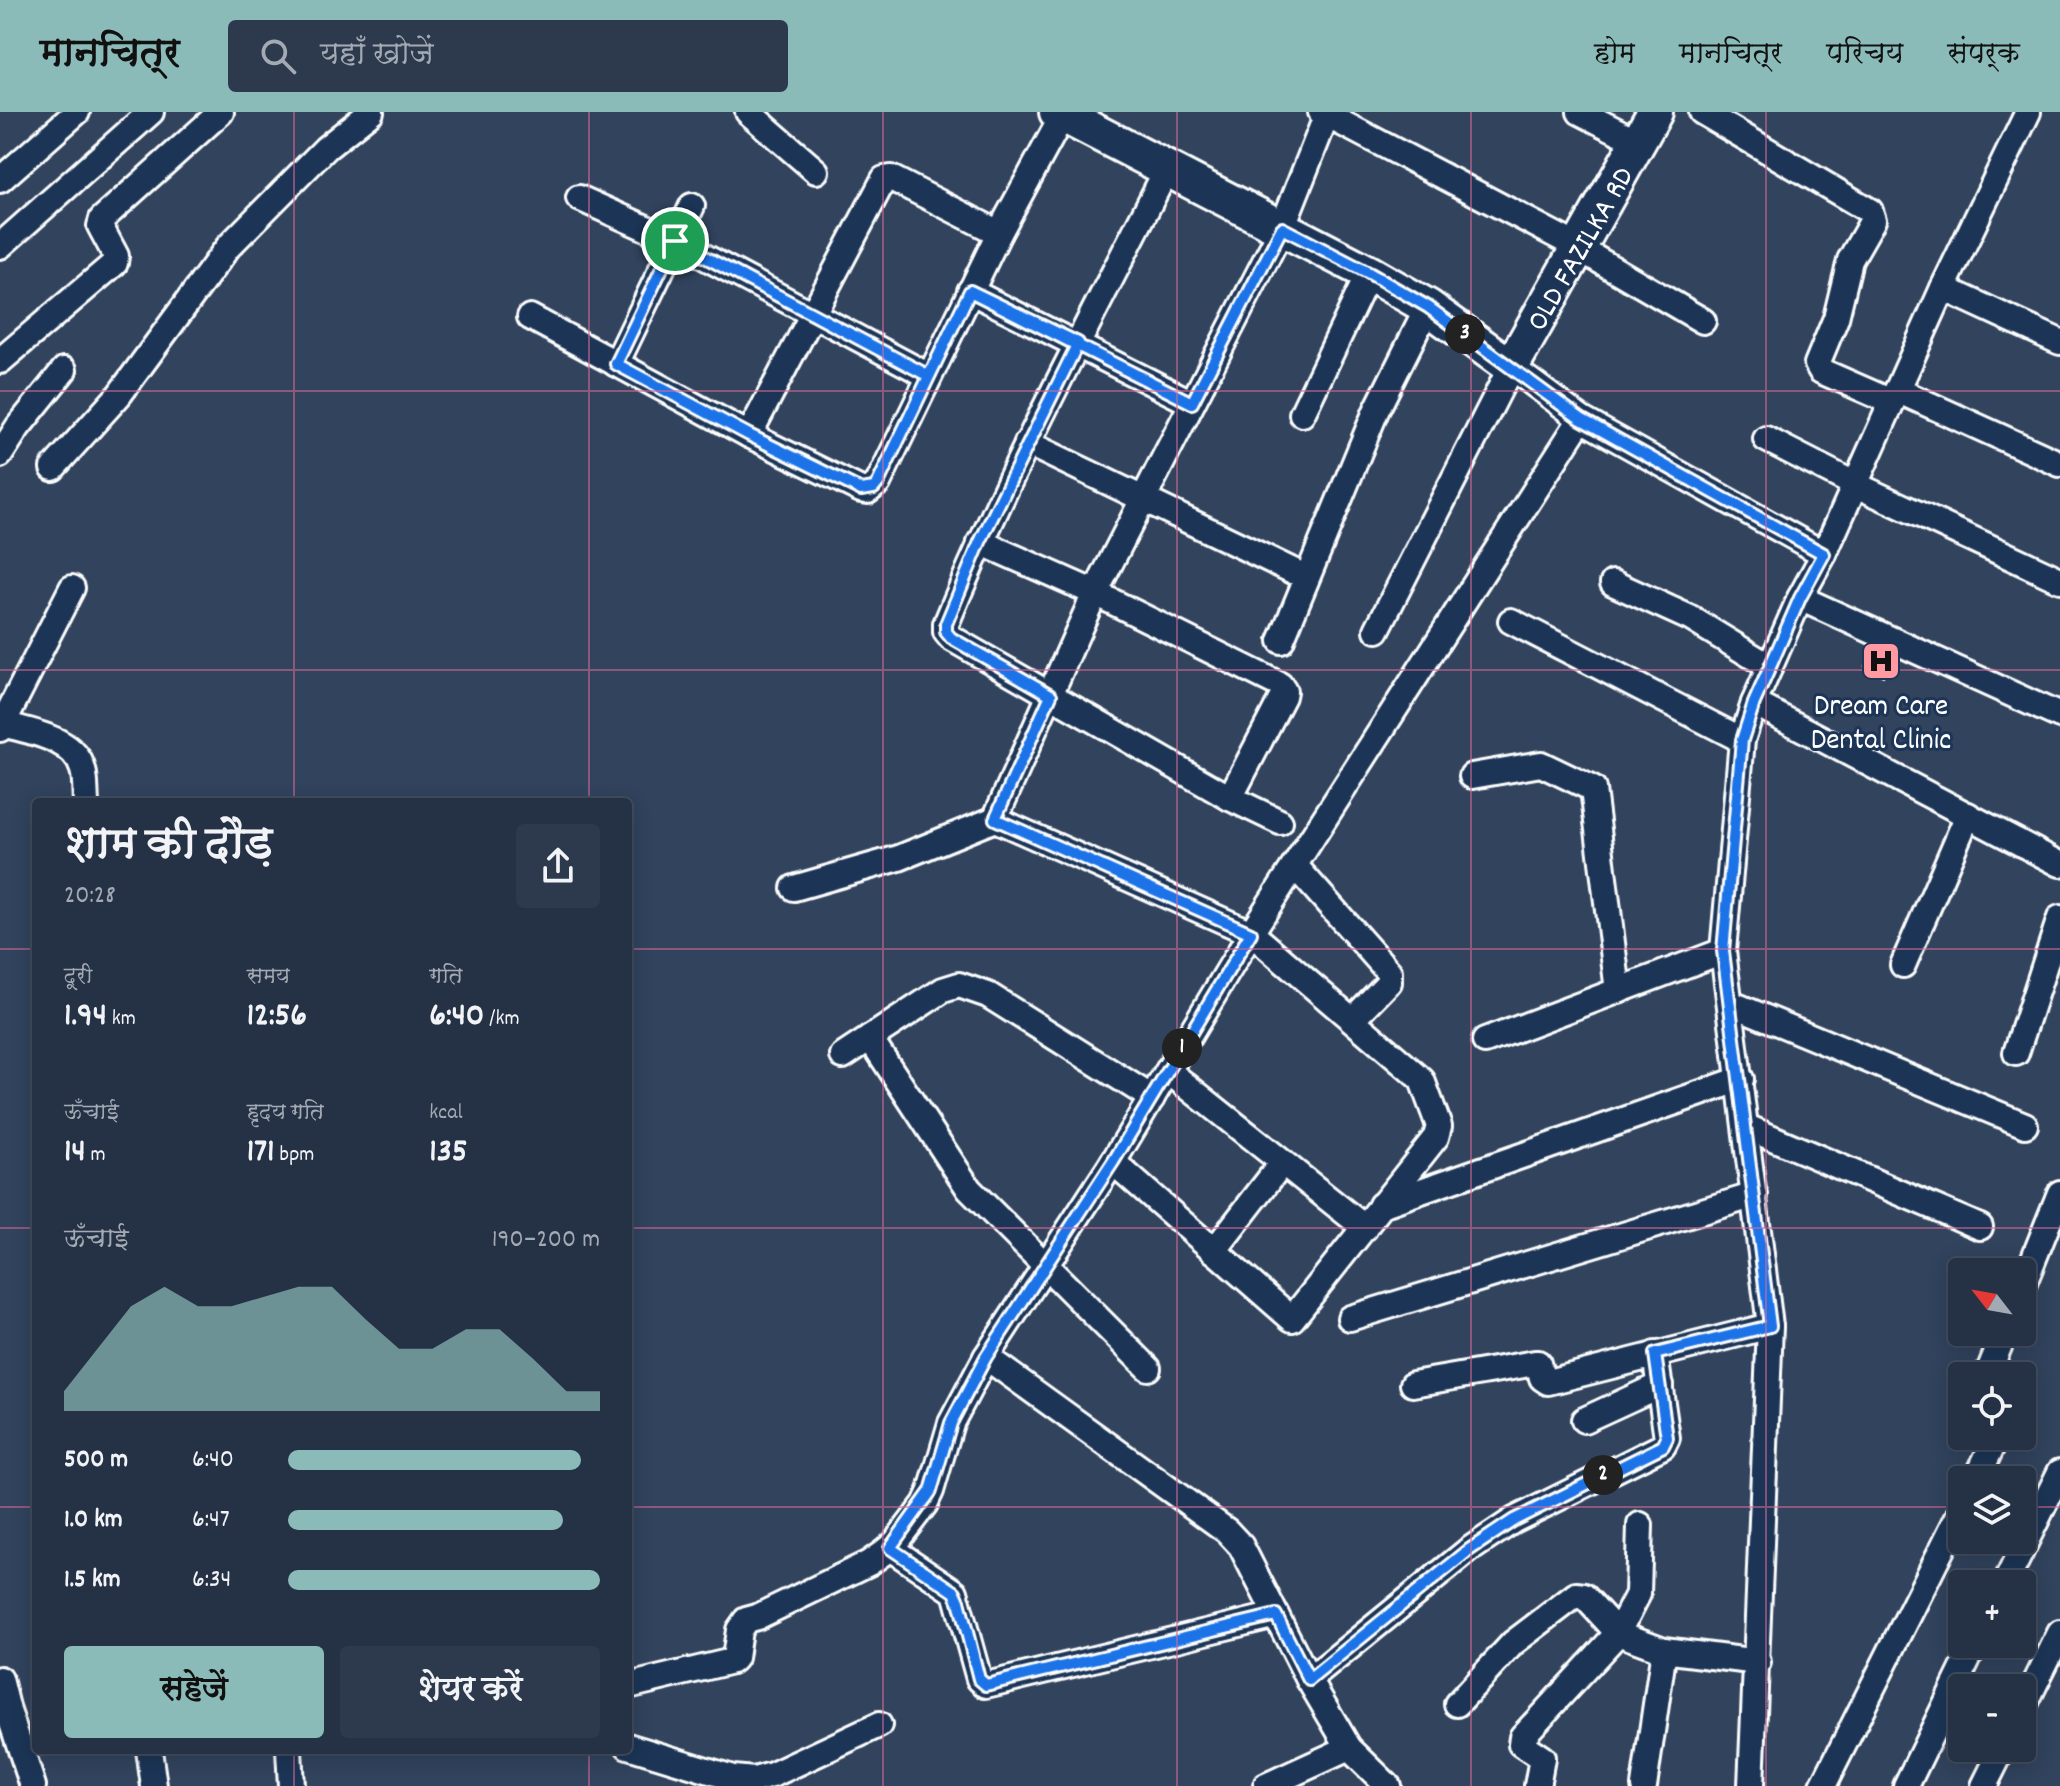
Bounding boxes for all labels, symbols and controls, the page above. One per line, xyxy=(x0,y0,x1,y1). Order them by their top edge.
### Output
search box xyxy=(228,20,788,92)
text: मानचित्र xyxy=(40,29,180,84)
icon: search xyxy=(256,34,300,78)
text: यहाँ खोजें xyxy=(320,35,434,78)
text: होम xyxy=(1594,36,1635,76)
text: मानचित्र xyxy=(1679,36,1782,76)
text: परिचय xyxy=(1826,36,1903,76)
text: संपर्क xyxy=(1947,36,2020,76)
street label: OLD FAZILKA RD xyxy=(1518,160,1647,341)
pin xyxy=(641,207,709,275)
icon: arrive xyxy=(653,219,697,263)
pin: 3 xyxy=(1445,314,1485,354)
text: 3 xyxy=(1460,318,1470,349)
hospital icon: Dream Care Dental Clinic xyxy=(1860,640,1902,682)
place label: Dream Care Dental Clinic xyxy=(1811,687,1951,764)
text: शाम की दौड़ xyxy=(64,816,272,879)
button: share xyxy=(516,824,600,908)
text: 20:28 xyxy=(64,878,116,915)
text: दूरी xyxy=(64,962,92,993)
text: समय xyxy=(247,962,290,993)
text: गति xyxy=(429,962,462,993)
text: 1.94 xyxy=(64,993,107,1042)
text: 12:56 xyxy=(247,993,307,1042)
text: 6:40 xyxy=(429,993,484,1042)
text: km xyxy=(107,1004,136,1035)
text: /km xyxy=(484,1004,520,1035)
pin: 1 xyxy=(1162,1028,1202,1068)
text: 1 xyxy=(1180,1032,1184,1063)
text: ऊँचाई xyxy=(64,1098,119,1129)
text: हृदय गति xyxy=(247,1098,324,1129)
text: kcal xyxy=(429,1098,463,1129)
text: 14 xyxy=(64,1129,86,1178)
text: 171 xyxy=(247,1129,275,1178)
text: 135 xyxy=(429,1129,468,1178)
text: m xyxy=(86,1140,106,1171)
text: bpm xyxy=(275,1140,314,1171)
text: ऊँचाई xyxy=(64,1222,129,1259)
text: 190–200 m xyxy=(492,1222,600,1259)
north arrow xyxy=(1948,1258,2036,1346)
map controls xyxy=(1948,1258,2036,1762)
button: locate xyxy=(1948,1362,2036,1450)
text: 500 m xyxy=(64,1442,128,1479)
text: 6:40 xyxy=(192,1442,234,1479)
pin: 2 xyxy=(1583,1455,1623,1495)
text: 2 xyxy=(1598,1459,1608,1490)
button: layers xyxy=(1948,1466,2036,1554)
text: 1.0 km xyxy=(64,1502,123,1539)
text: 6:47 xyxy=(192,1502,230,1539)
text: 1.5 km xyxy=(64,1562,121,1599)
text: 6:34 xyxy=(192,1562,231,1599)
button: + xyxy=(1948,1570,2036,1658)
button: सहेजें xyxy=(64,1646,324,1738)
button: शेयर करें xyxy=(340,1646,600,1738)
button: − xyxy=(1948,1674,2036,1762)

